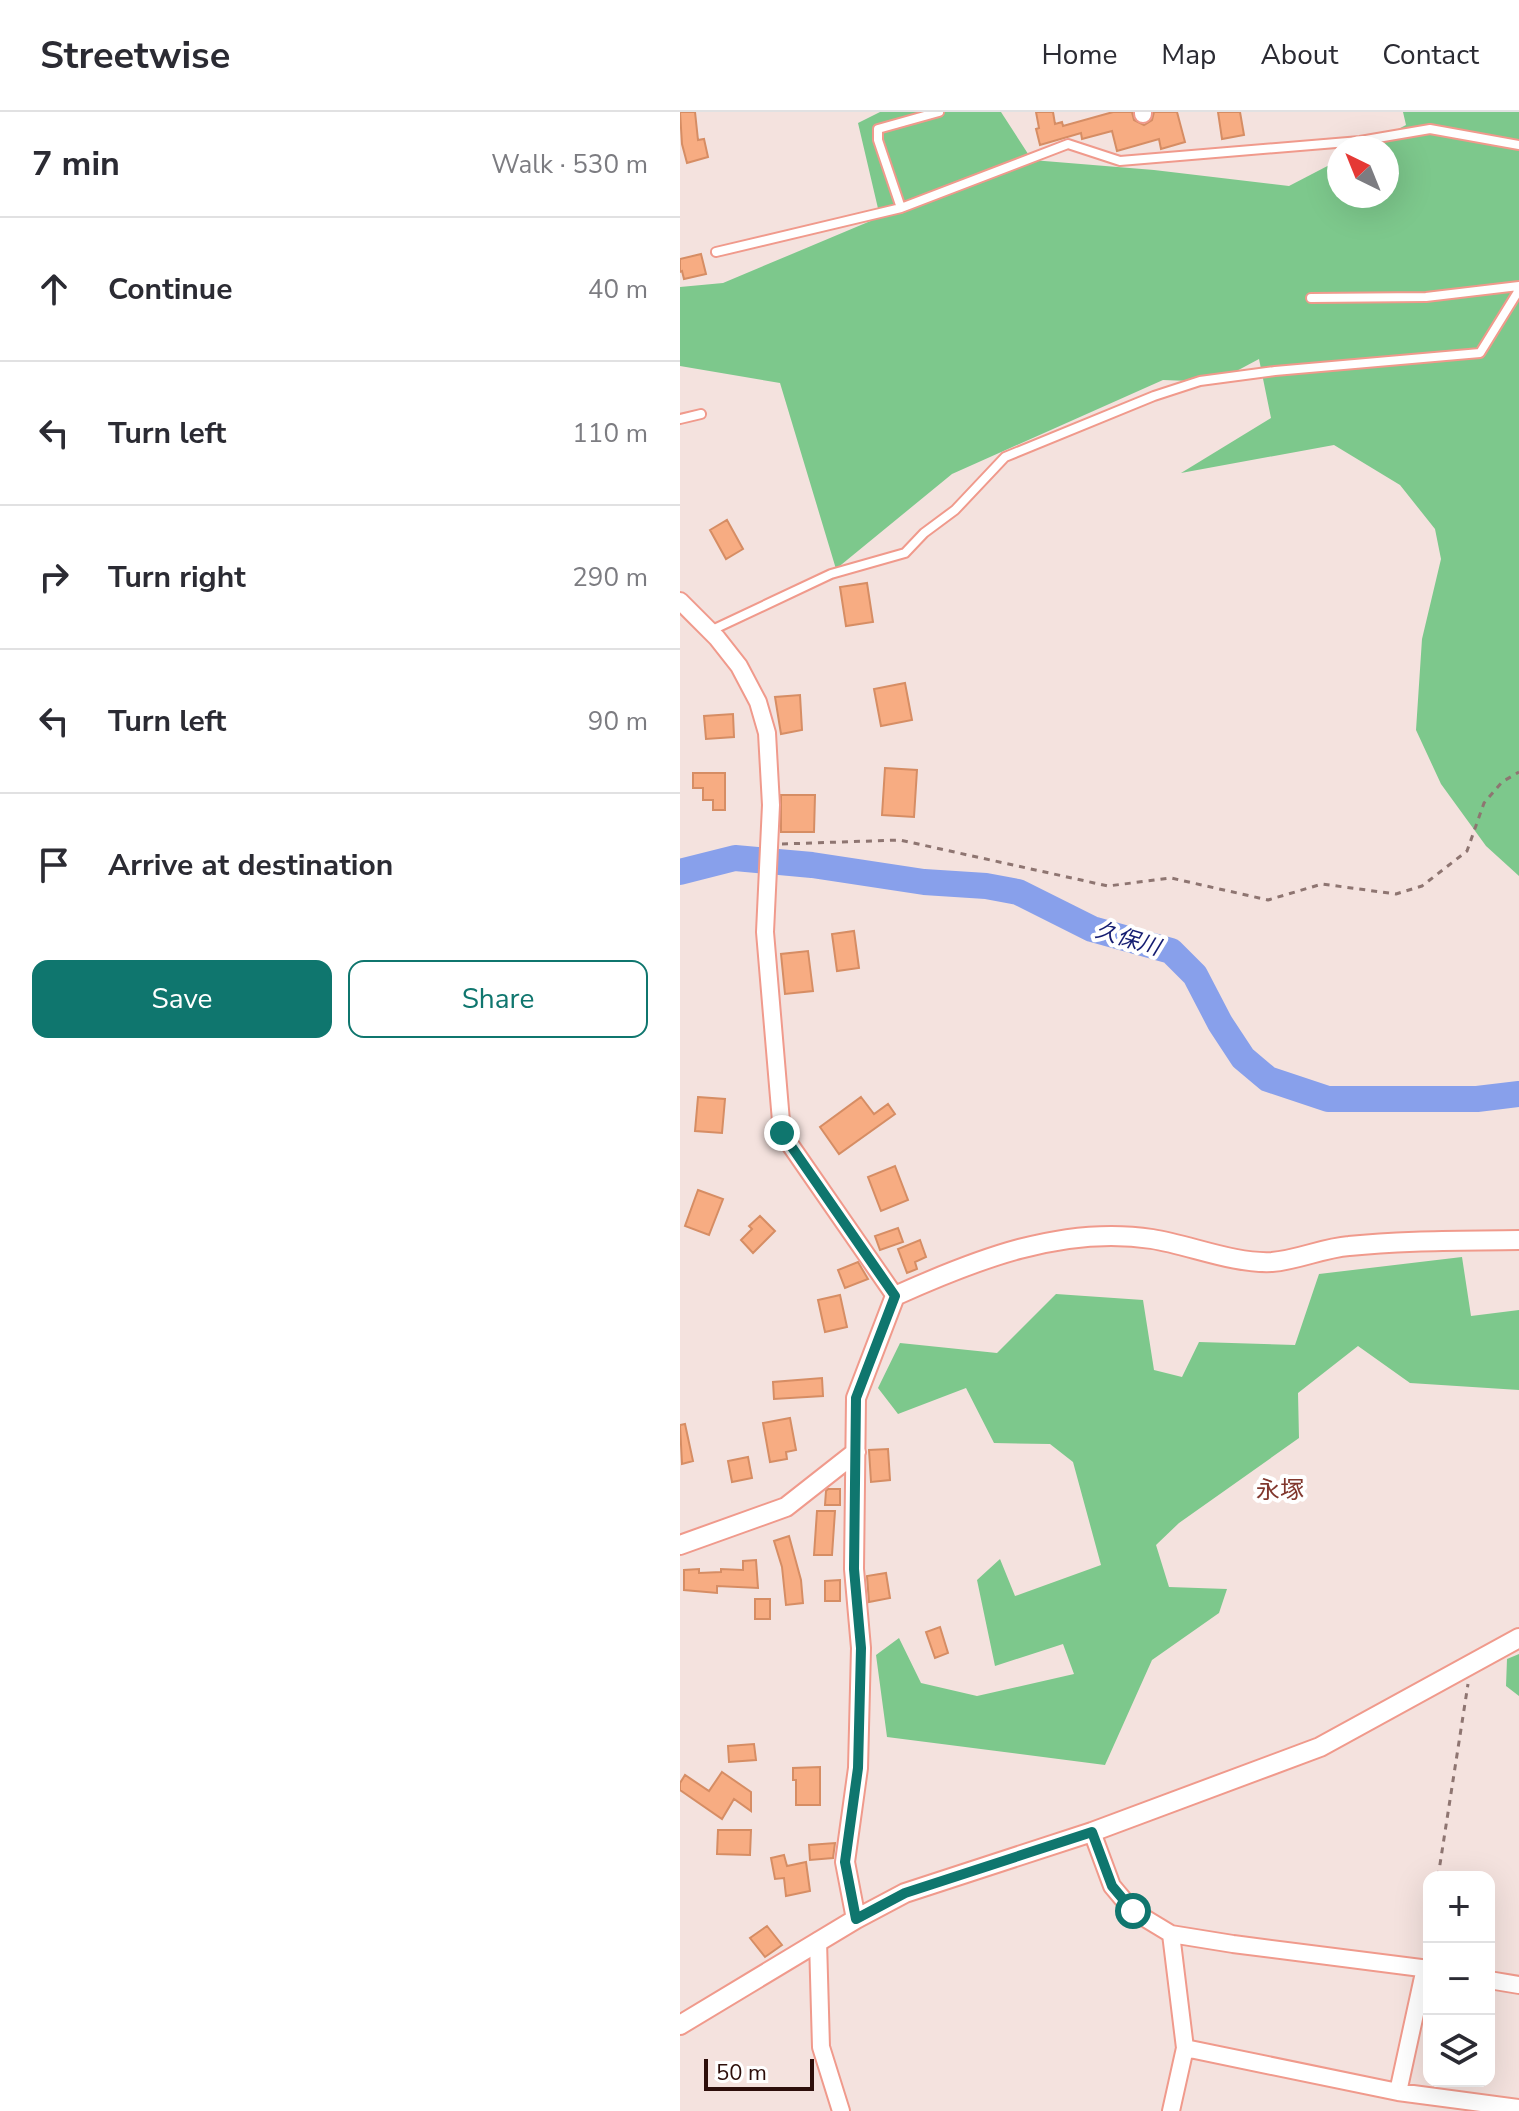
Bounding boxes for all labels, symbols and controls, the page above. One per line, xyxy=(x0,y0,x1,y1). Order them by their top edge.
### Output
text: Streetwise xyxy=(40,30,230,81)
text: Home xyxy=(1042,36,1117,74)
text: Map xyxy=(1161,36,1216,74)
text: About xyxy=(1260,36,1338,74)
text: Contact xyxy=(1382,36,1479,74)
north arrow xyxy=(1327,136,1399,208)
text: 7 min xyxy=(32,141,120,187)
text: Walk · 530 m xyxy=(491,147,648,182)
icon: ahead xyxy=(32,267,76,311)
text: Continue xyxy=(108,269,233,310)
text: 40 m xyxy=(588,272,648,307)
icon: left xyxy=(32,411,76,455)
text: Turn left xyxy=(108,413,226,454)
text: 110 m xyxy=(572,416,648,451)
icon: right xyxy=(32,555,76,599)
text: Turn right xyxy=(108,557,246,598)
text: 290 m xyxy=(572,560,648,595)
icon: left xyxy=(32,699,76,743)
text: Turn left xyxy=(108,701,226,742)
text: 90 m xyxy=(588,704,648,739)
icon: arrive xyxy=(32,843,76,887)
text: Arrive at destination xyxy=(108,845,393,886)
water label: 久保川 xyxy=(1092,915,1166,964)
button: Save xyxy=(32,960,332,1038)
button: Share xyxy=(348,960,648,1038)
route end xyxy=(764,1115,800,1151)
district label: 永塚 xyxy=(1256,1474,1304,1506)
map controls xyxy=(1423,1871,1495,2087)
button: + xyxy=(1423,1871,1495,1943)
route start xyxy=(1115,1893,1151,1929)
button: − xyxy=(1423,1943,1495,2015)
button: layers xyxy=(1423,2015,1495,2087)
scale bar xyxy=(704,2055,814,2091)
text: 50 m xyxy=(716,2058,767,2088)

